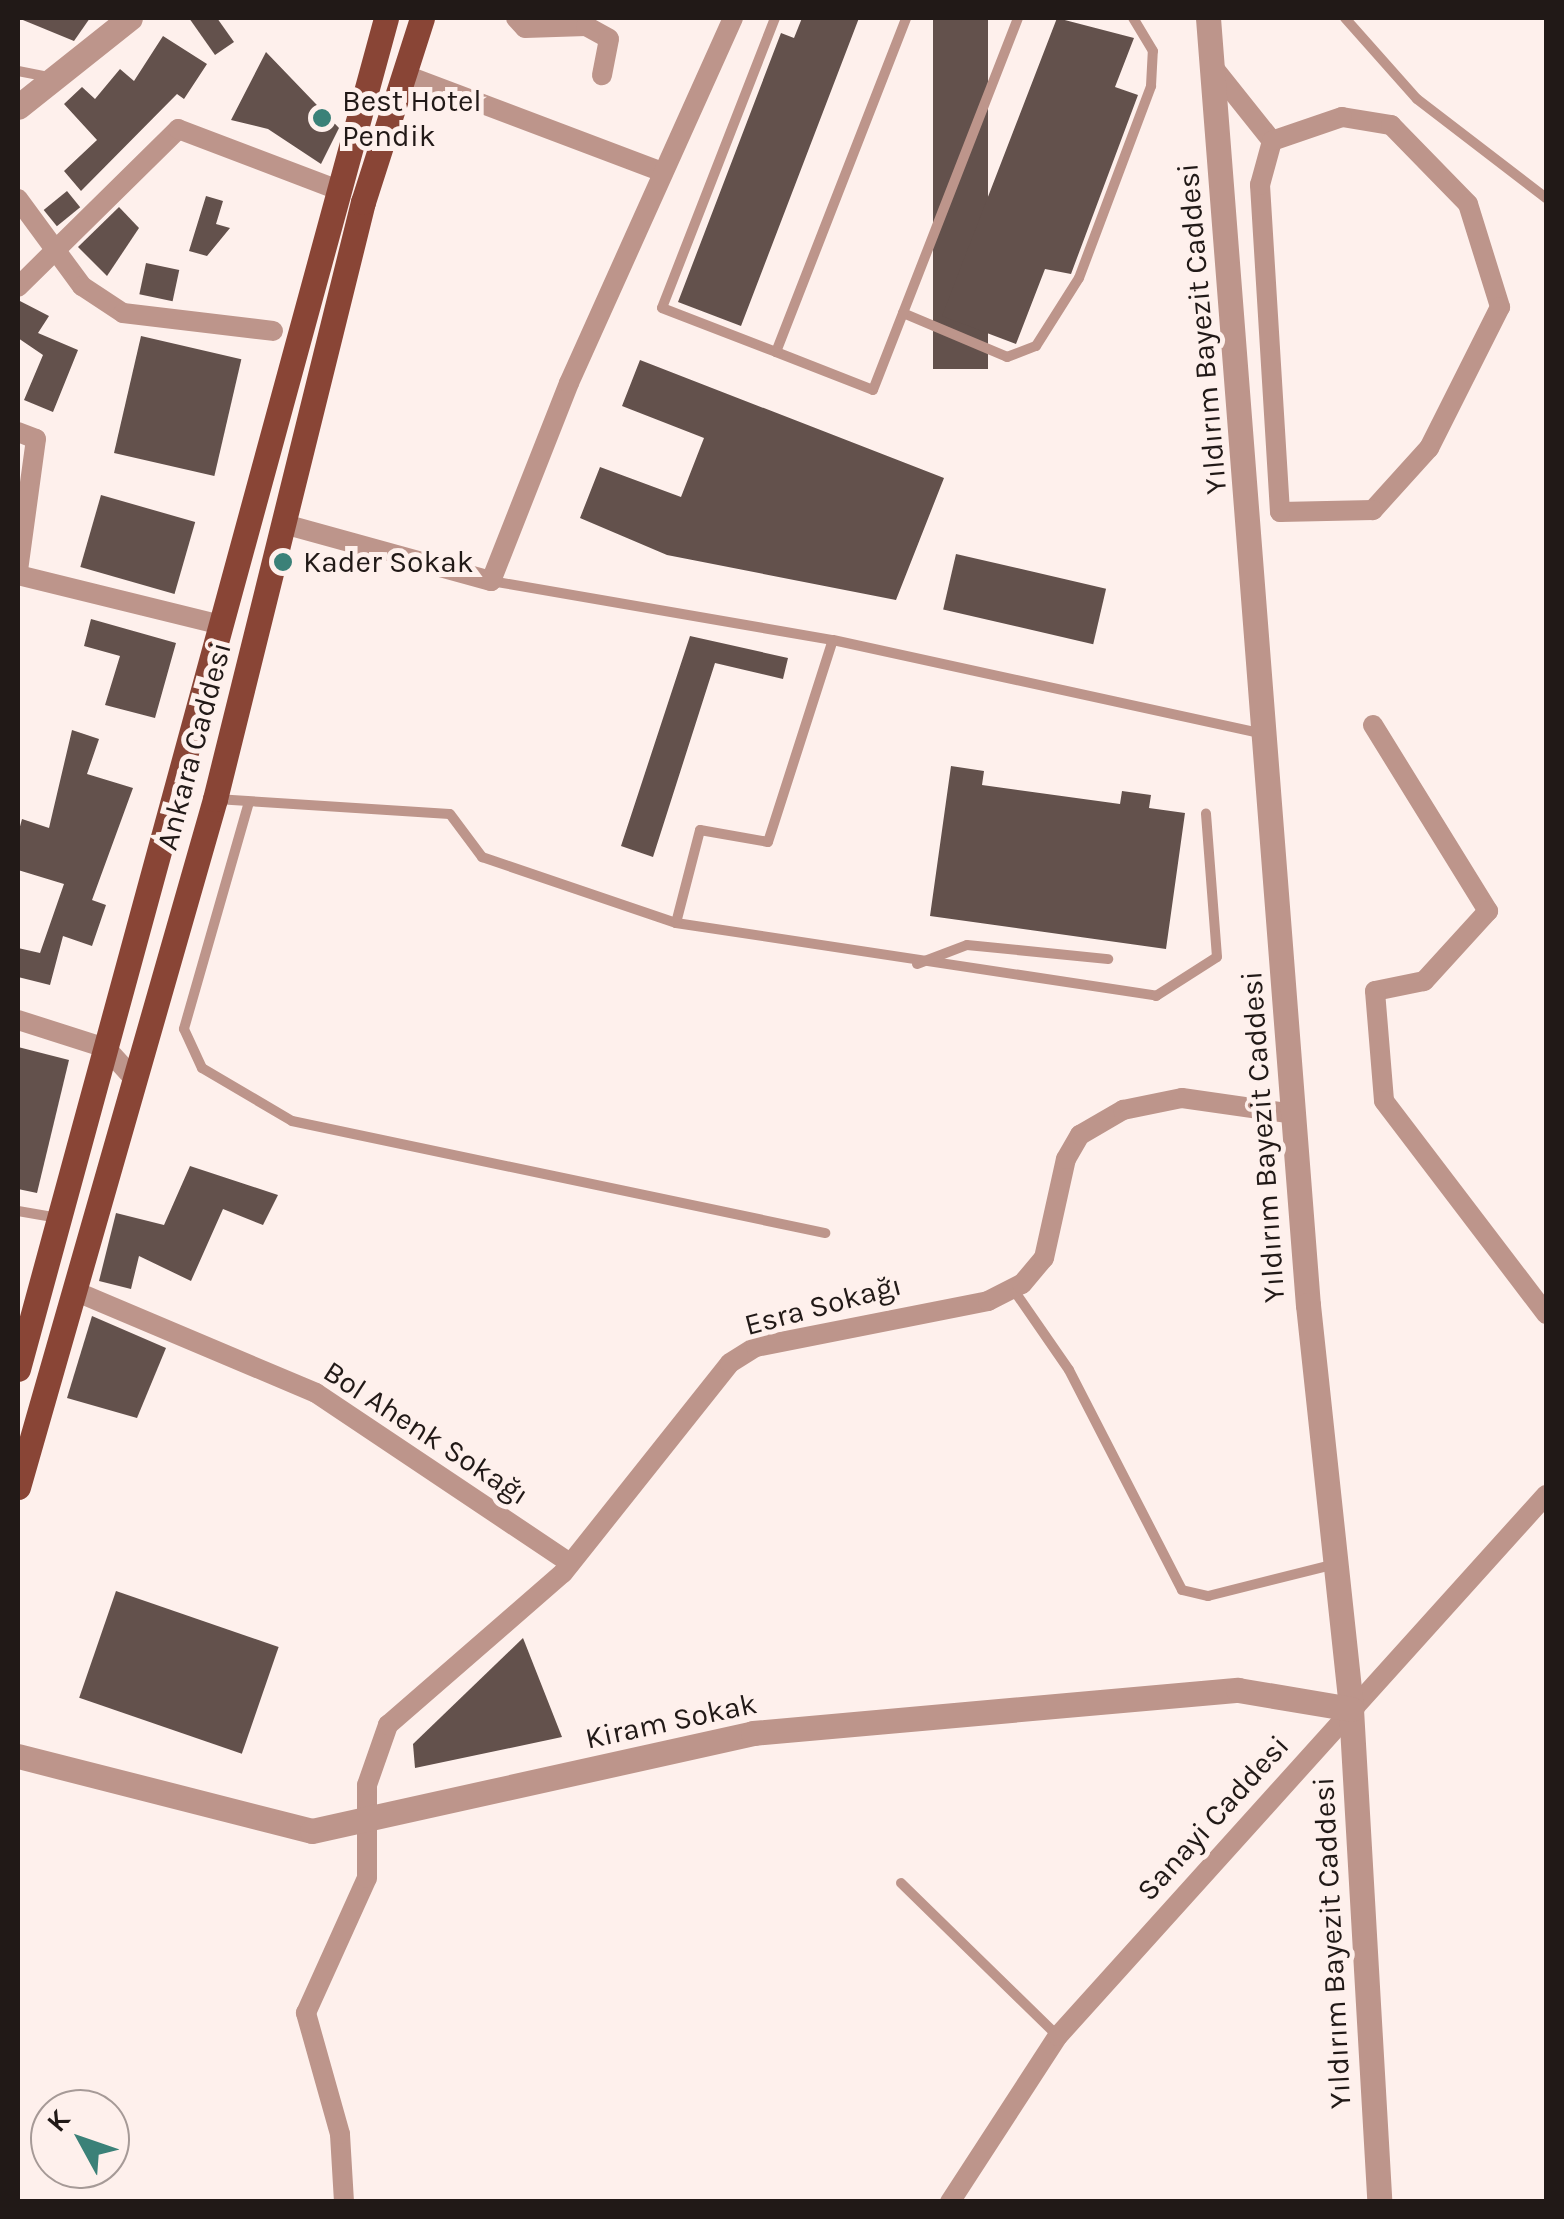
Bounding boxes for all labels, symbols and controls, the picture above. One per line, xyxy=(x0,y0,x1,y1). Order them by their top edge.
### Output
place label: Best Hotel Pendik xyxy=(342,83,482,154)
marker: Best Hotel Pendik xyxy=(311,107,333,129)
street label: Yıldırım Bayezit Caddesi xyxy=(1170,162,1234,496)
place label: Kader Sokak xyxy=(303,544,474,580)
marker: Kader Sokak xyxy=(272,551,294,573)
street label: Ankara Caddesi xyxy=(149,638,239,854)
street label: Yıldırım Bayezit Caddesi xyxy=(1233,970,1293,1304)
street label: Esra Sokağı xyxy=(741,1267,905,1343)
street label: Bol Ahenk Sokağı xyxy=(317,1353,535,1513)
street label: Kiram Sokak xyxy=(582,1685,760,1757)
street label: Sanayi Caddesi xyxy=(1129,1728,1297,1908)
street label: Yıldırım Bayezit Caddesi xyxy=(1305,1776,1359,2110)
north arrow xyxy=(30,2089,130,2189)
text: K xyxy=(40,2103,77,2138)

